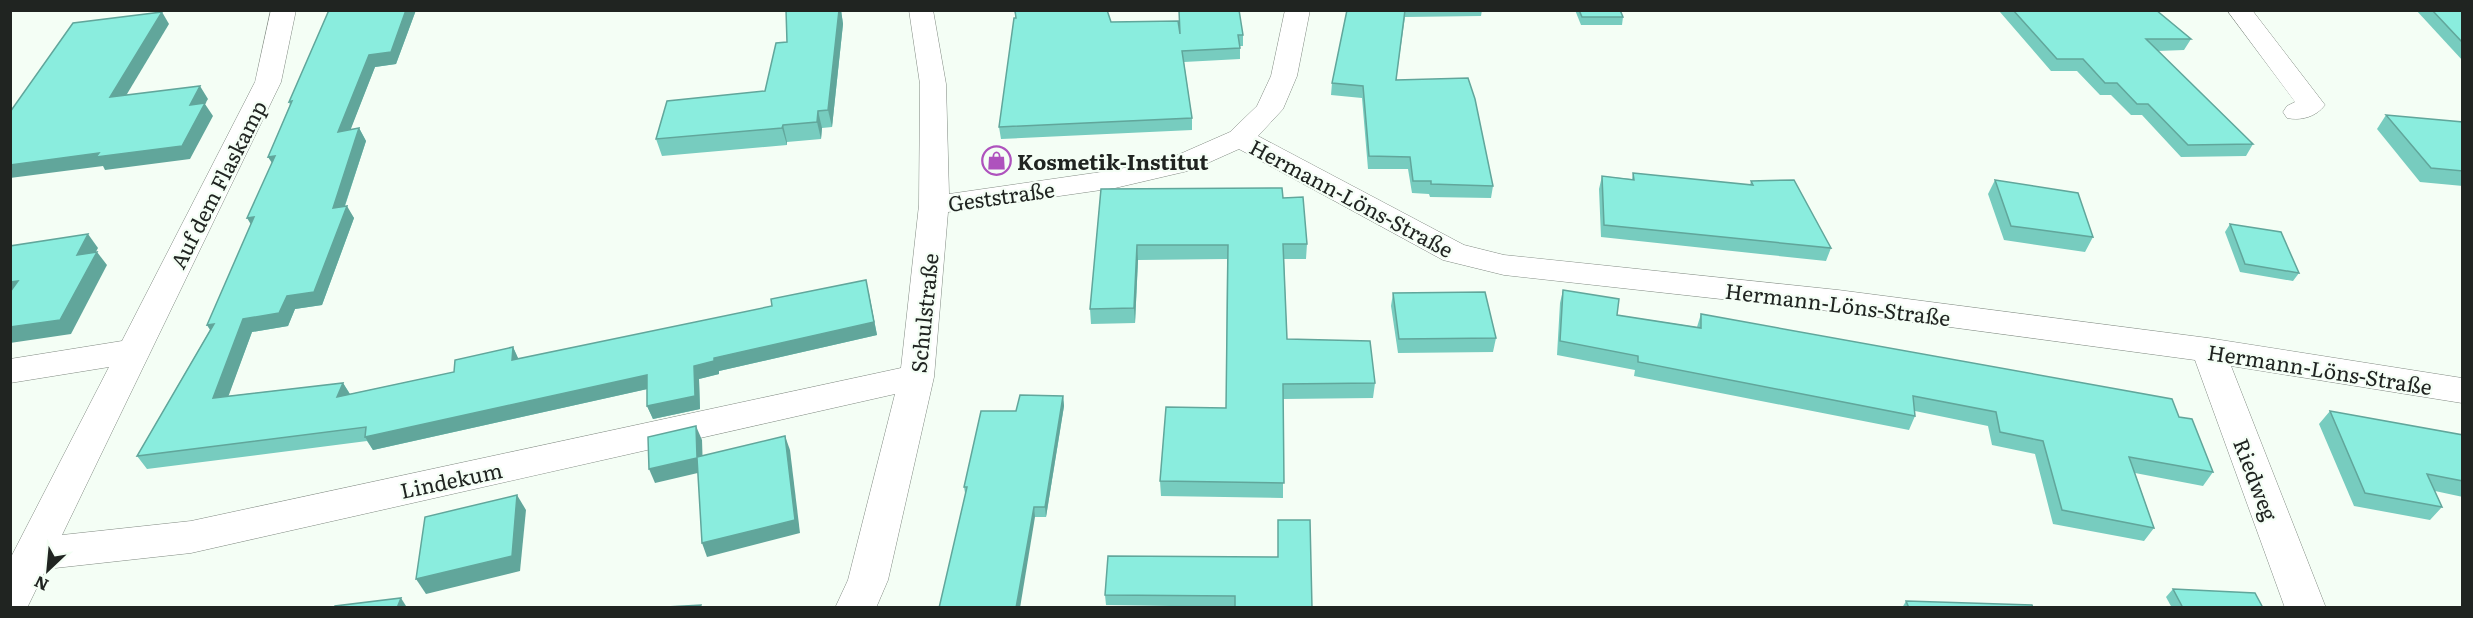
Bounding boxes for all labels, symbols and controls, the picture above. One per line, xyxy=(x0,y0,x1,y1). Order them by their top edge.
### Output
street label: Auf dem Flaskamp xyxy=(161,94,273,274)
street label: Hermann-Löns-Straße xyxy=(1245,130,1459,264)
shop icon: Kosmetik-Institut xyxy=(980,144,1012,176)
place label: Kosmetik-Institut xyxy=(1017,145,1209,176)
street label: Geststraße xyxy=(946,172,1056,218)
street label: Schulstraße xyxy=(901,251,945,374)
street label: Hermann-Löns-Straße xyxy=(1724,274,1953,332)
street label: Hermann-Löns-Straße xyxy=(2206,335,2435,401)
street label: Riedweg xyxy=(2227,433,2287,525)
street label: Lindekum xyxy=(397,453,505,505)
north arrow xyxy=(18,540,78,600)
text: N xyxy=(30,571,52,598)

